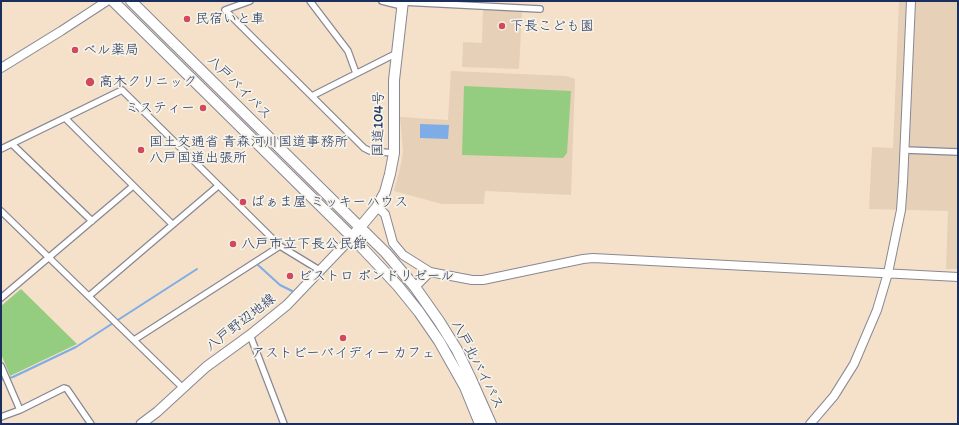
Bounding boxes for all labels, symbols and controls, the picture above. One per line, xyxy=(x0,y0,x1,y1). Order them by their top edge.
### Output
place label: 民宿いと車 xyxy=(195,11,265,27)
marker: 民宿いと車 xyxy=(182,14,192,24)
place label: 下長こども園 xyxy=(510,18,594,34)
marker: 下長こども園 xyxy=(497,21,507,31)
place label: ベル薬局 xyxy=(83,42,139,58)
marker: ベル薬局 xyxy=(70,45,80,55)
street label: 八戸バイパス xyxy=(203,52,275,124)
place label: 高木クリニック xyxy=(99,74,197,90)
marker: 高木クリニック xyxy=(84,76,96,88)
street label: 国道104号 xyxy=(370,91,388,157)
place label: ミスティー xyxy=(125,100,195,116)
marker: ミスティー xyxy=(198,103,208,113)
place label: 国土交通省 青森河川国道事務所 八戸国道出張所 xyxy=(149,134,348,166)
marker: 国土交通省 青森河川国道事務所 八戸国道出張所 xyxy=(136,145,146,155)
place label: ぱぁま屋 ミッキーハウス xyxy=(251,194,408,210)
marker: ぱぁま屋 ミッキーハウス xyxy=(238,197,248,207)
place label: 八戸市立下長公民館 xyxy=(241,236,367,252)
marker: 八戸市立下長公民館 xyxy=(228,239,238,249)
place label: ビストロ ポンドリゼール xyxy=(298,268,455,284)
marker: ビストロ ポンドリゼール xyxy=(285,271,295,281)
street label: 八戸野辺地線 xyxy=(203,291,279,355)
street label: 八戸北バイパス xyxy=(447,318,507,412)
marker: アストビーバイディー カフェ xyxy=(338,333,348,343)
place label: アストビーバイディー カフェ xyxy=(251,345,435,361)

